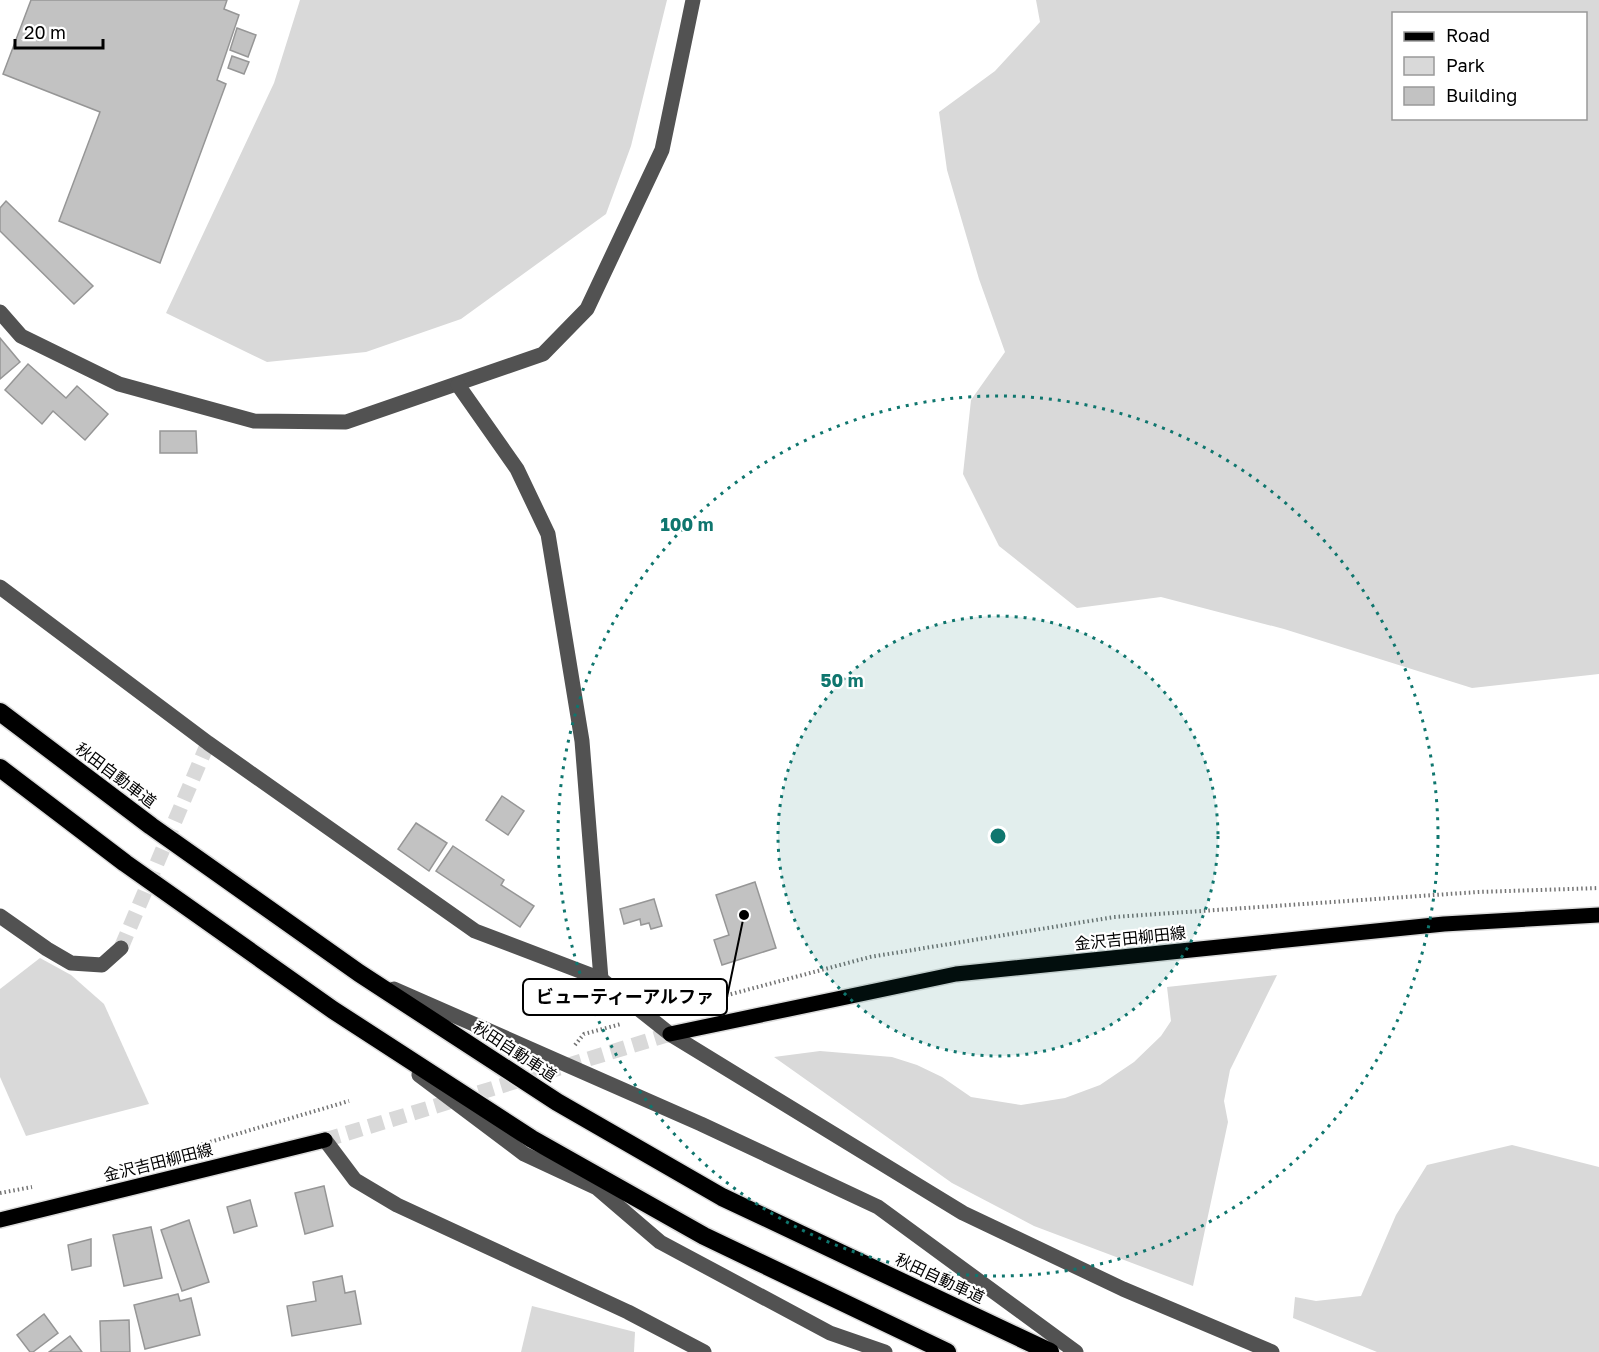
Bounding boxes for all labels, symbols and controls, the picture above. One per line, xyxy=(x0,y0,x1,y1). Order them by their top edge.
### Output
scale bar xyxy=(15,12,104,50)
legend xyxy=(1392,12,1587,120)
text: 20 m xyxy=(24,21,66,43)
text: Road xyxy=(1446,24,1490,46)
text: Park xyxy=(1446,54,1485,76)
text: Building xyxy=(1446,84,1517,106)
text: 100 m xyxy=(661,513,713,535)
text: 50 m xyxy=(821,669,863,691)
street label: 秋田自動車道 xyxy=(72,738,160,812)
centre of rings xyxy=(988,826,1008,846)
street label: 金沢吉田柳田線 xyxy=(1073,922,1187,954)
callout: ビューティーアルファ xyxy=(523,979,727,1015)
text: ビューティーアルファ xyxy=(536,985,714,1007)
street label: 秋田自動車道 xyxy=(469,1016,561,1086)
street label: 金沢吉田柳田線 xyxy=(101,1139,215,1185)
street label: 秋田自動車道 xyxy=(892,1249,988,1307)

